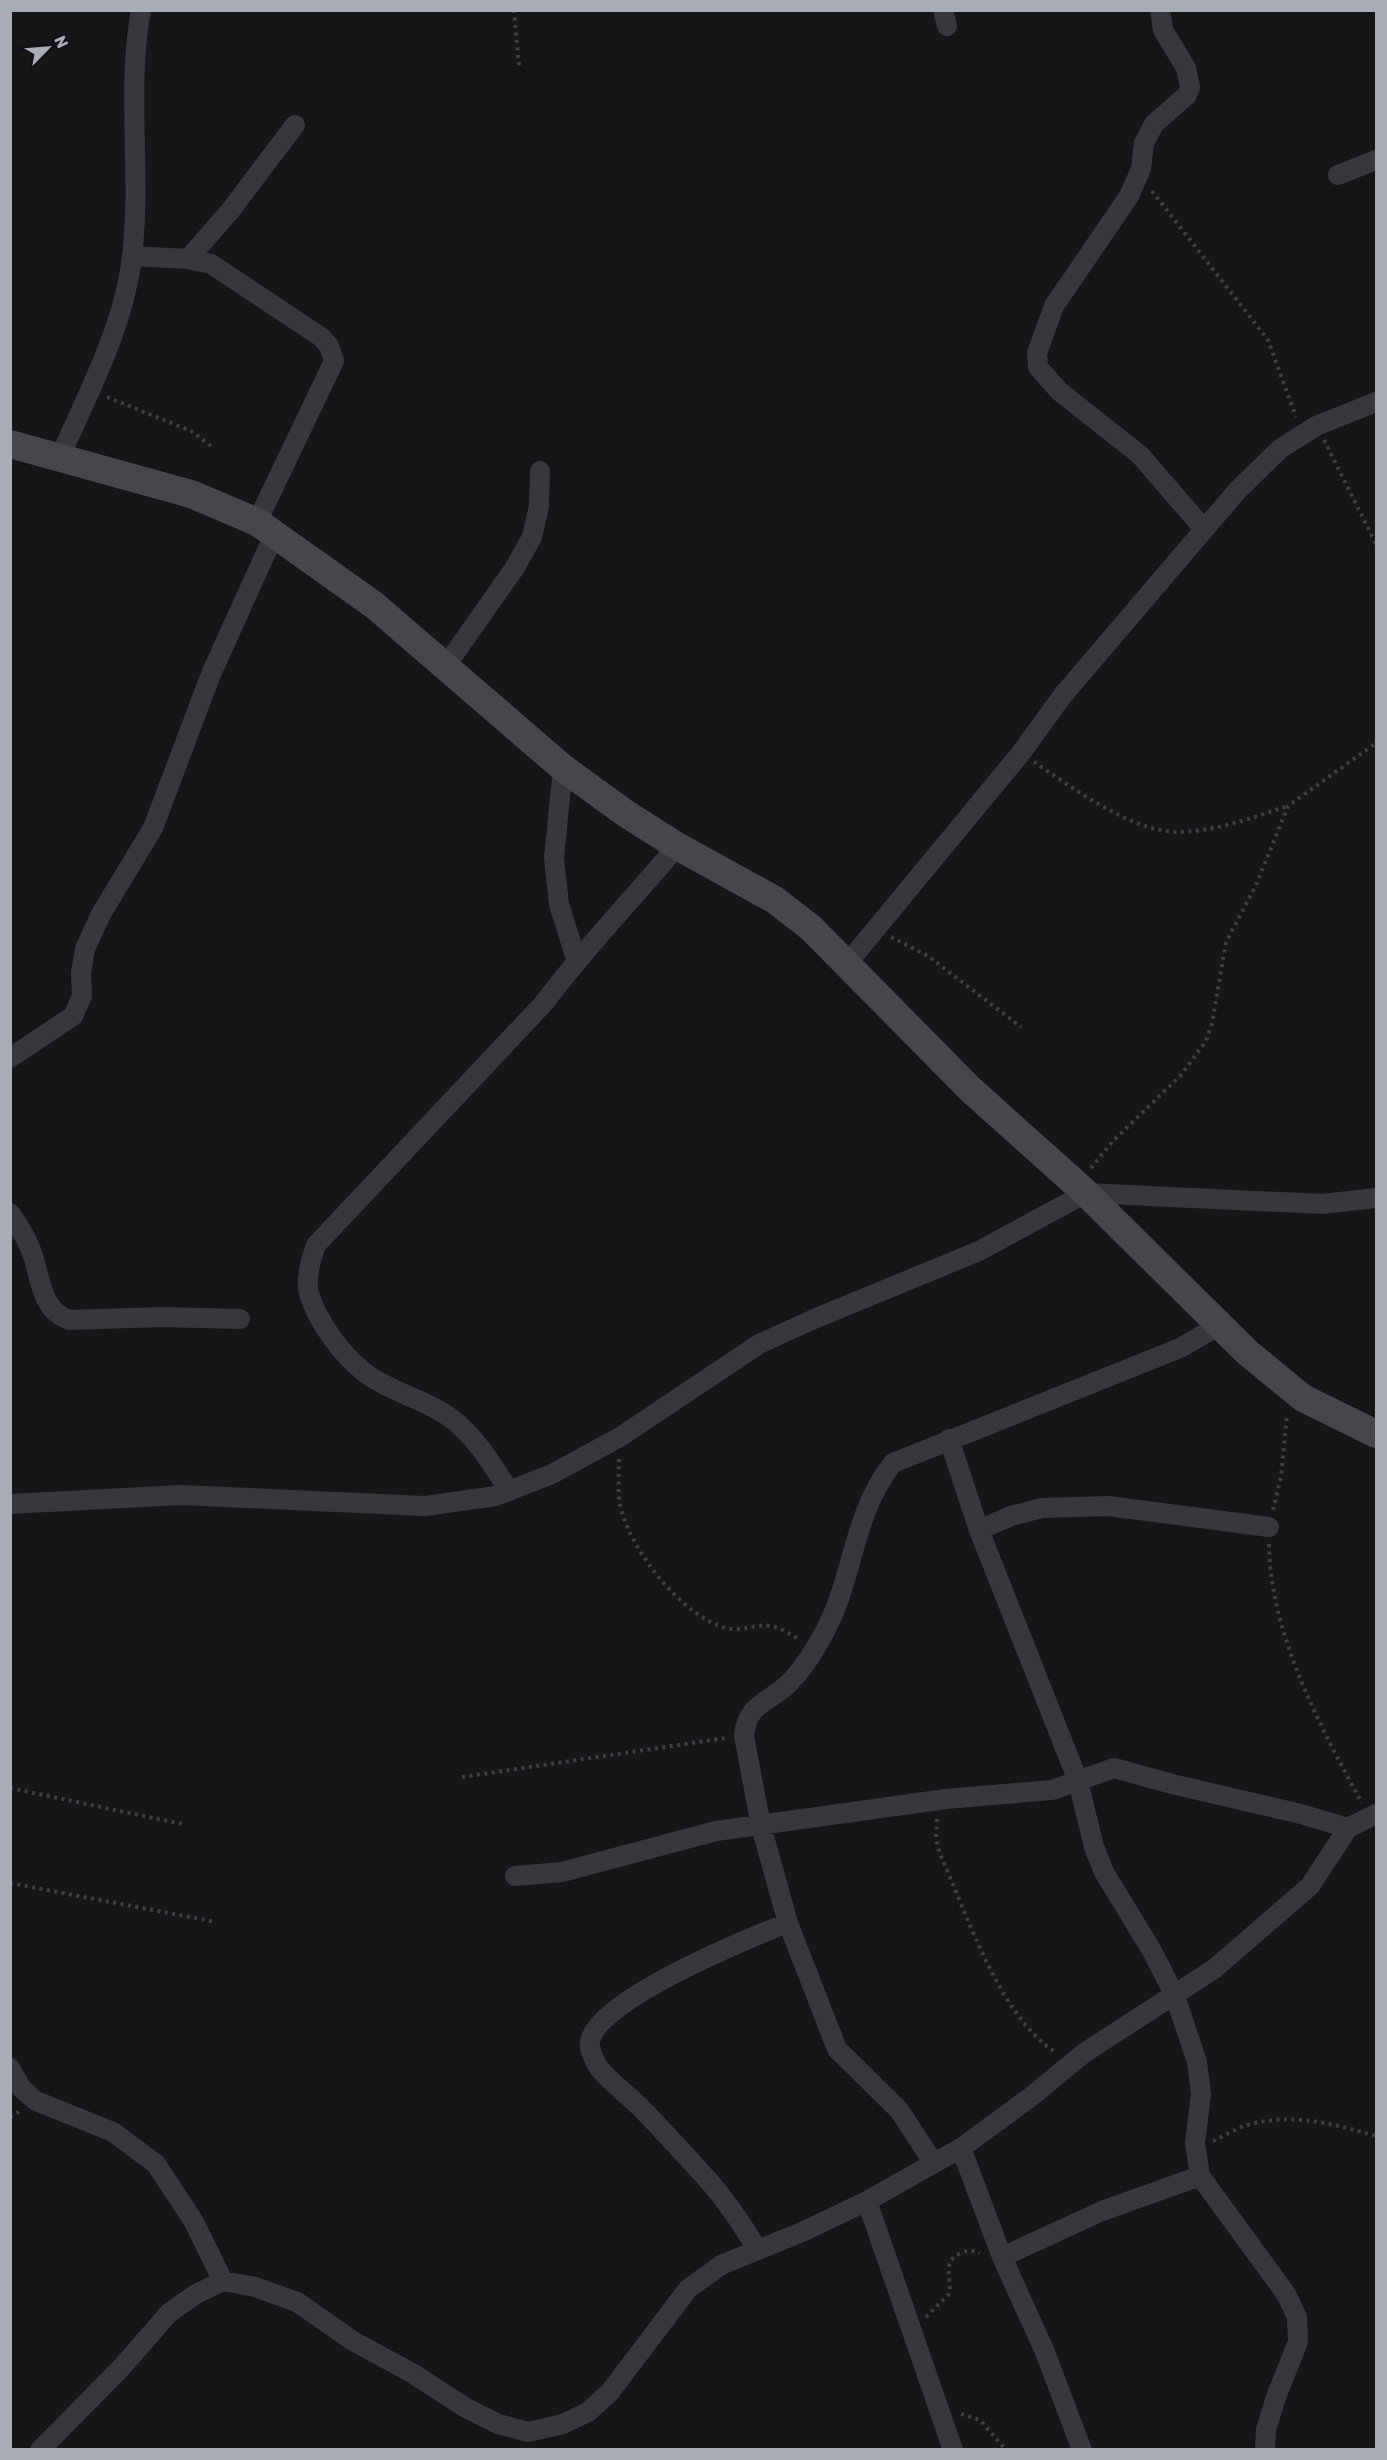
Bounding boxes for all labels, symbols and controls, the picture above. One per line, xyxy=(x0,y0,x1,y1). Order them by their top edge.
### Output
north arrow xyxy=(18,18,78,78)
text: N xyxy=(50,33,72,51)

